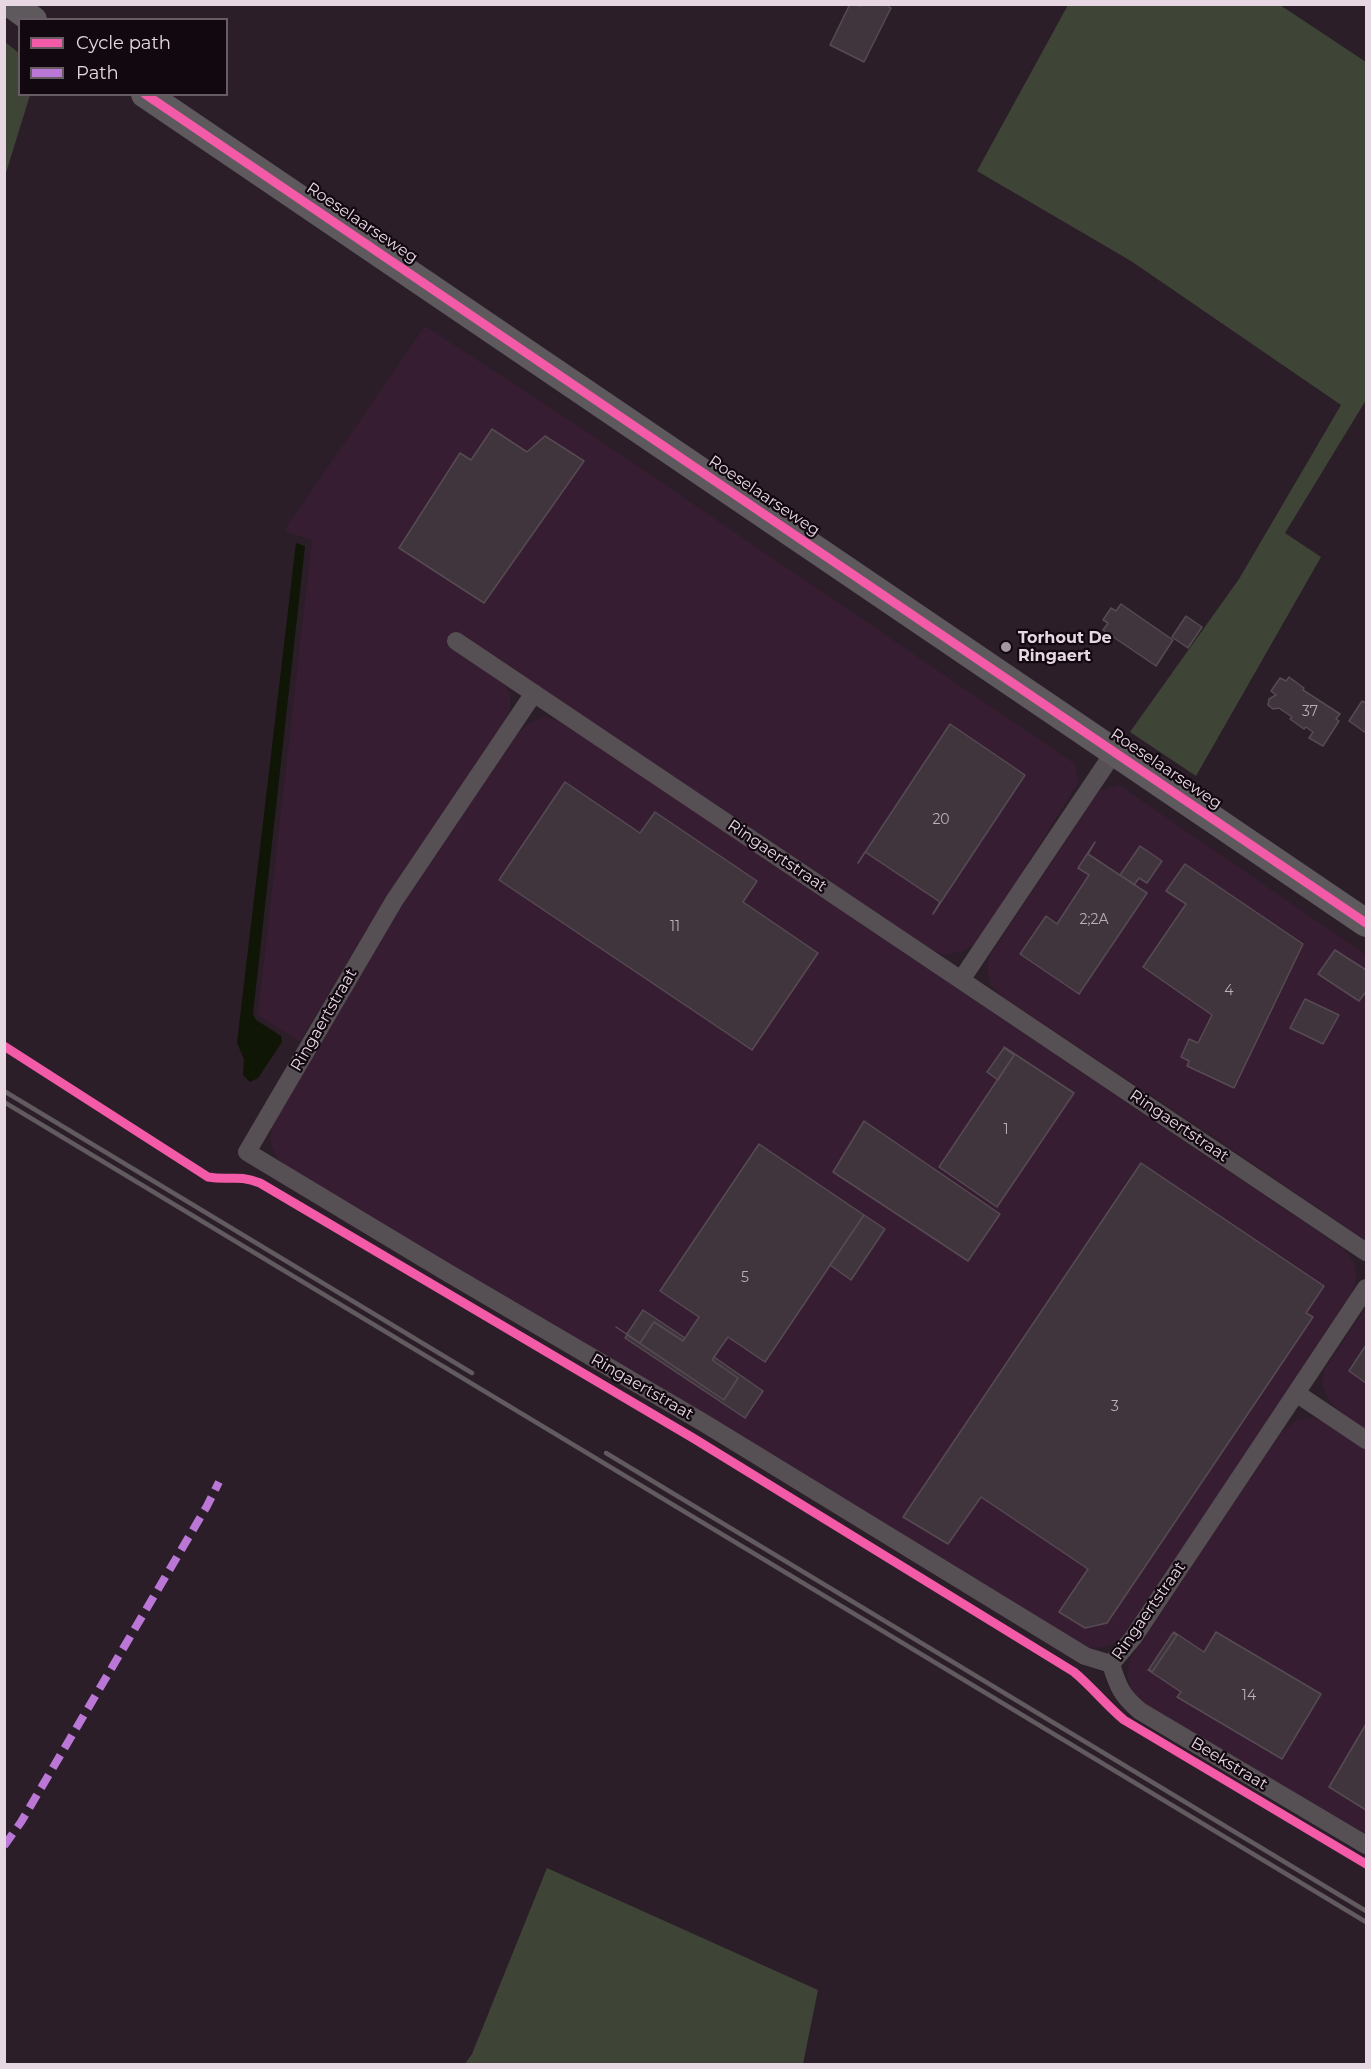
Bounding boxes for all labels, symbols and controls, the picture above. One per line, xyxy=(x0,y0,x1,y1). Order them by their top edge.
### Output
legend xyxy=(18,18,228,96)
text: Cycle path xyxy=(76,32,171,54)
text: Path xyxy=(76,62,119,84)
street label: Roeselaarseweg xyxy=(303,179,421,267)
street label: Roeselaarseweg xyxy=(705,452,823,540)
place label: Torhout De Ringaert xyxy=(1018,628,1112,666)
marker: Torhout De Ringaert xyxy=(999,640,1013,654)
house number: 37 xyxy=(1302,704,1318,720)
street label: Roeselaarseweg xyxy=(1107,725,1225,813)
house number: 20 xyxy=(932,812,950,828)
street label: Ringaertstraat xyxy=(724,816,830,896)
house number: 2;2A xyxy=(1080,912,1108,928)
house number: 11 xyxy=(670,919,680,935)
street label: Ringaertstraat xyxy=(287,965,361,1075)
house number: 4 xyxy=(1224,983,1234,999)
street label: Ringaertstraat xyxy=(1126,1086,1232,1166)
house number: 1 xyxy=(1003,1122,1009,1138)
house number: 5 xyxy=(741,1270,749,1286)
street label: Ringaertstraat xyxy=(587,1350,697,1424)
house number: 3 xyxy=(1111,1399,1119,1415)
street label: Ringaertstraat xyxy=(1108,1558,1190,1664)
house number: 14 xyxy=(1242,1688,1256,1704)
street label: Beekstraat xyxy=(1187,1734,1271,1794)

